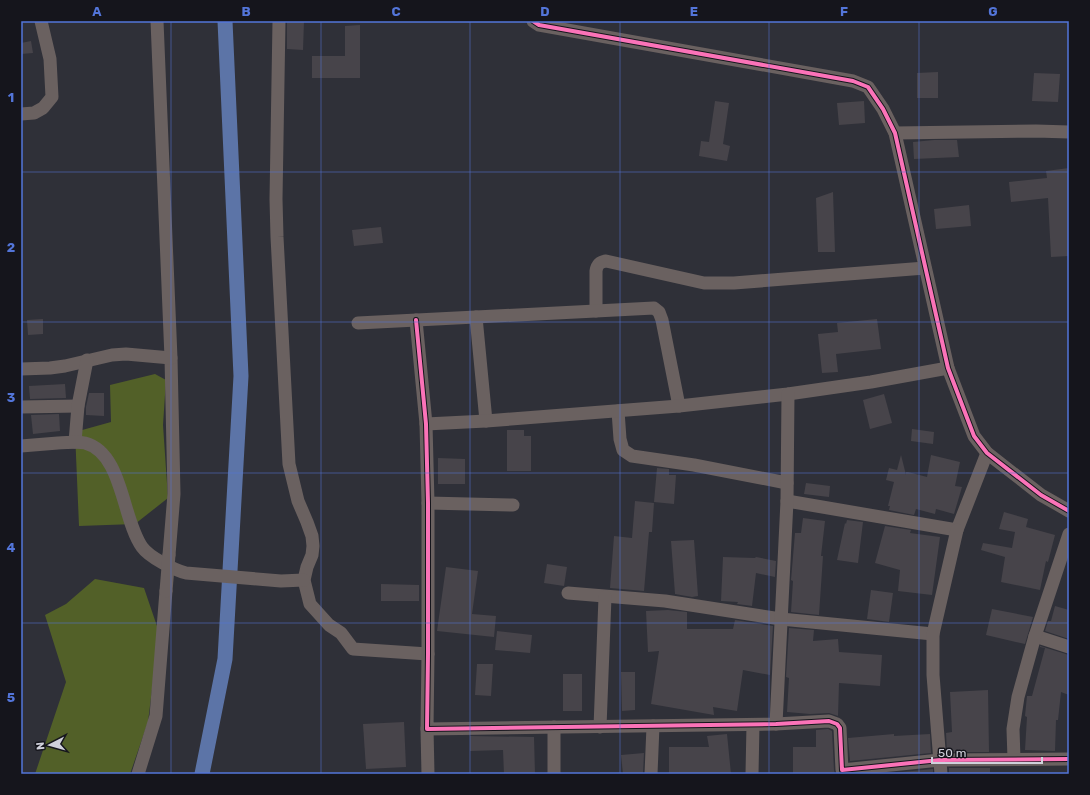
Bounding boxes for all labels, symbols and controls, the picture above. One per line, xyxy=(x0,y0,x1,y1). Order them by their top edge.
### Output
text: A xyxy=(92,4,102,19)
text: B xyxy=(241,4,251,19)
text: C xyxy=(391,4,401,19)
text: D xyxy=(540,4,550,19)
text: E xyxy=(690,4,698,19)
text: F xyxy=(840,4,848,19)
text: G xyxy=(988,4,998,19)
text: 1 xyxy=(8,90,14,105)
text: 2 xyxy=(7,240,15,255)
text: 3 xyxy=(7,390,16,405)
text: 4 xyxy=(7,540,16,555)
text: 5 xyxy=(7,690,15,705)
north arrow xyxy=(30,725,70,765)
scale bar xyxy=(932,739,1042,765)
text: N xyxy=(34,741,47,751)
text: 50 m xyxy=(938,746,966,760)

